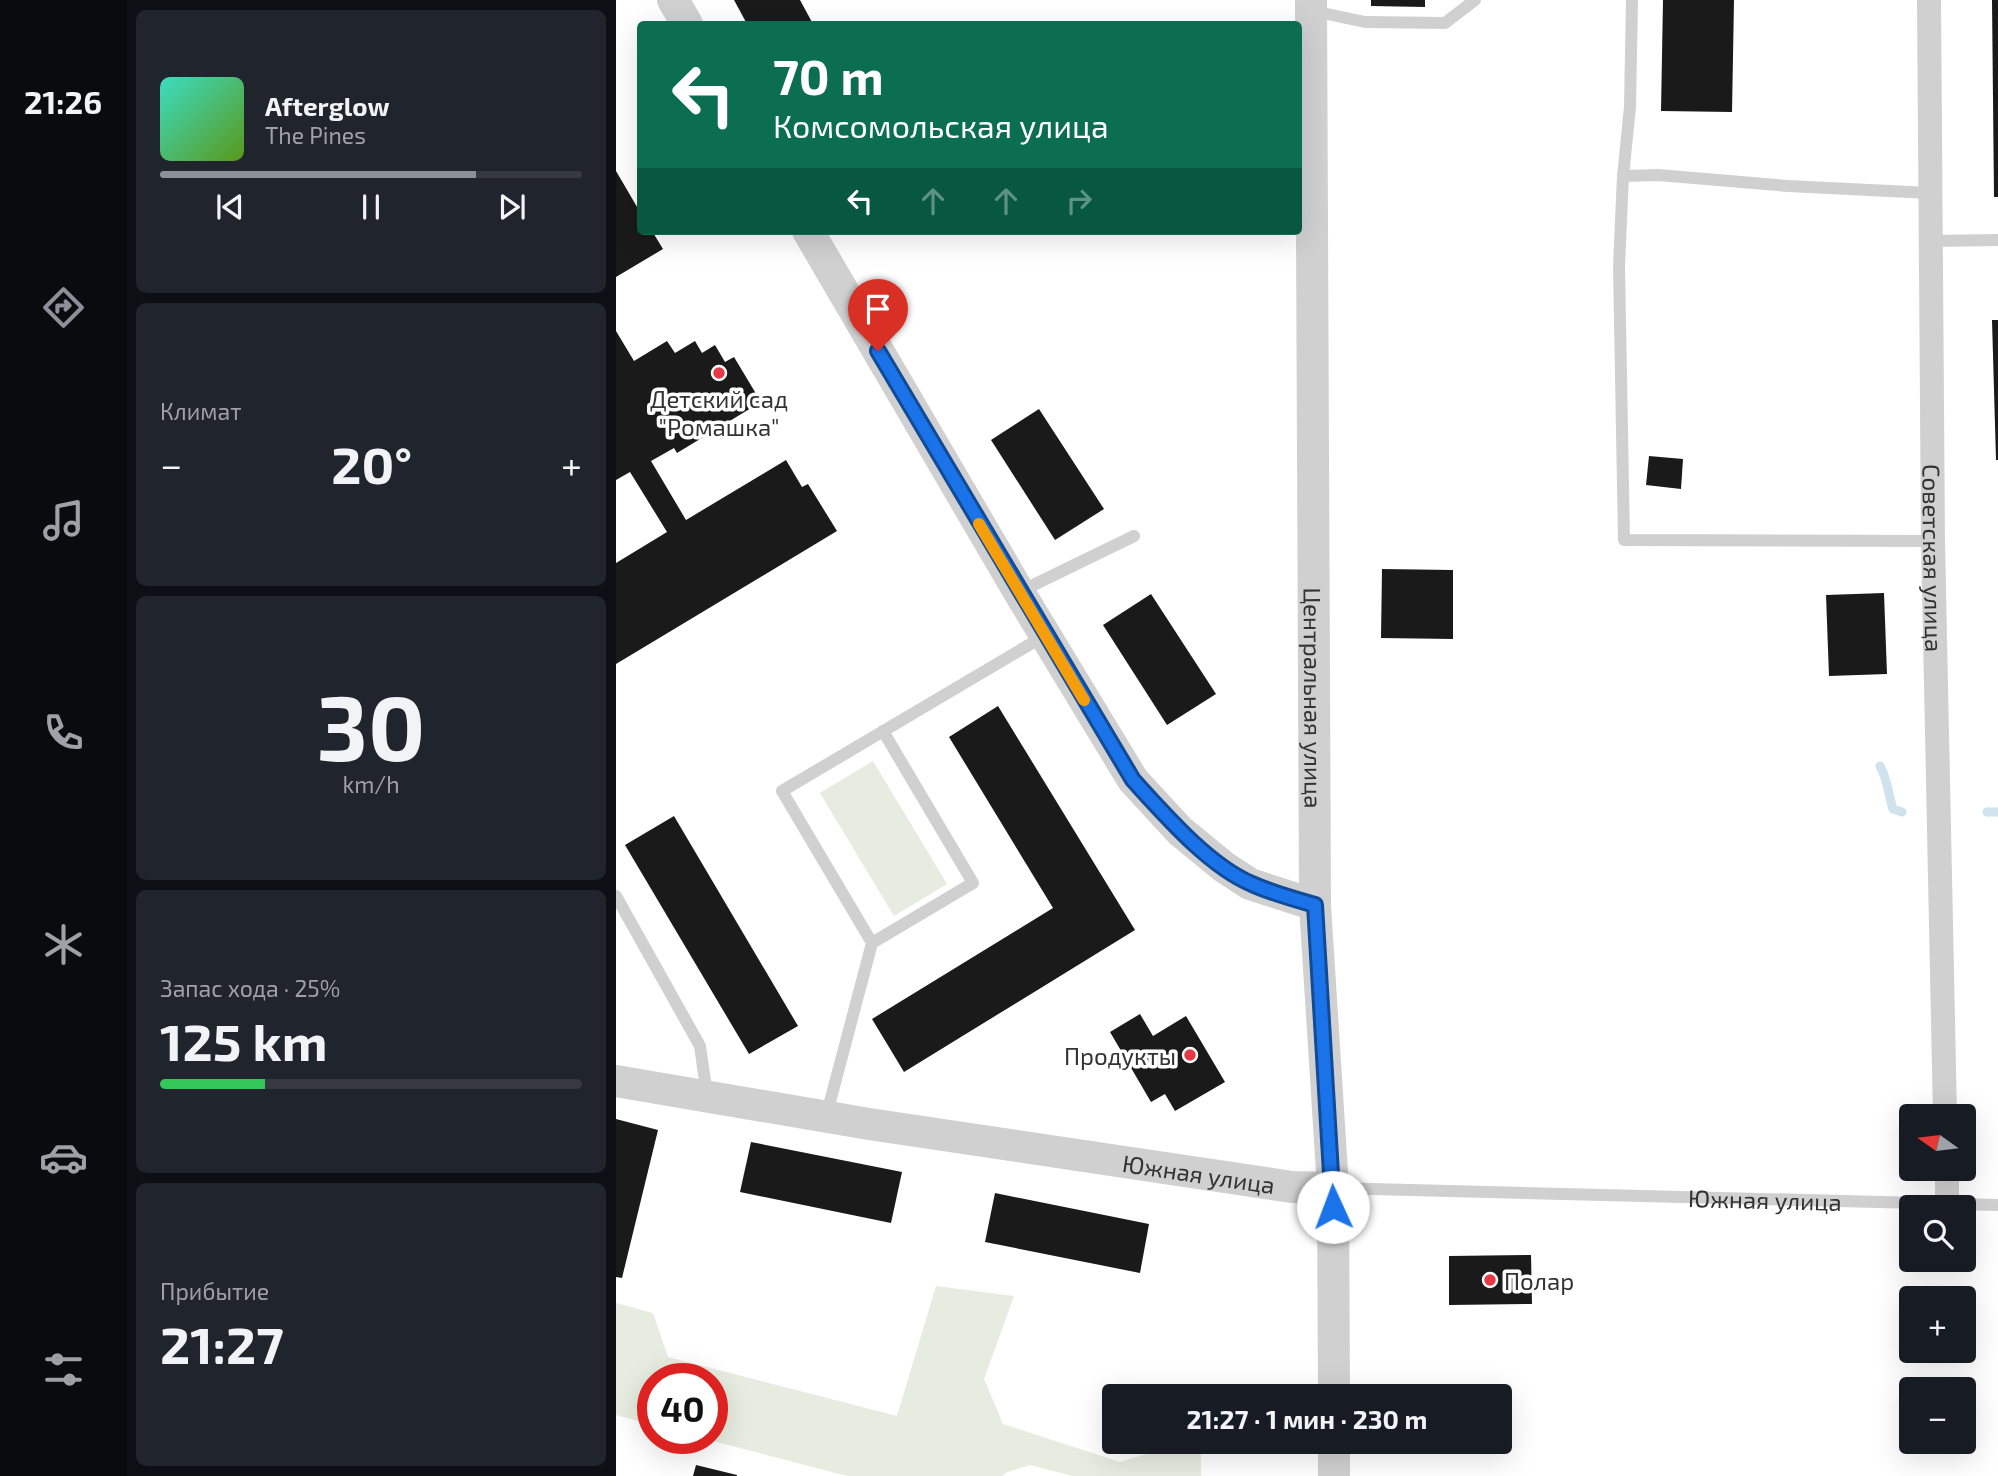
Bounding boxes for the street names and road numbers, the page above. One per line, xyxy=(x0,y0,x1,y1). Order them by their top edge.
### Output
street label: Советская улица xyxy=(1918,464,1950,652)
street label: Центральная улица xyxy=(1299,587,1329,809)
street label: Южная улица xyxy=(1121,1147,1277,1199)
street label: Южная улица xyxy=(1688,1183,1842,1216)

